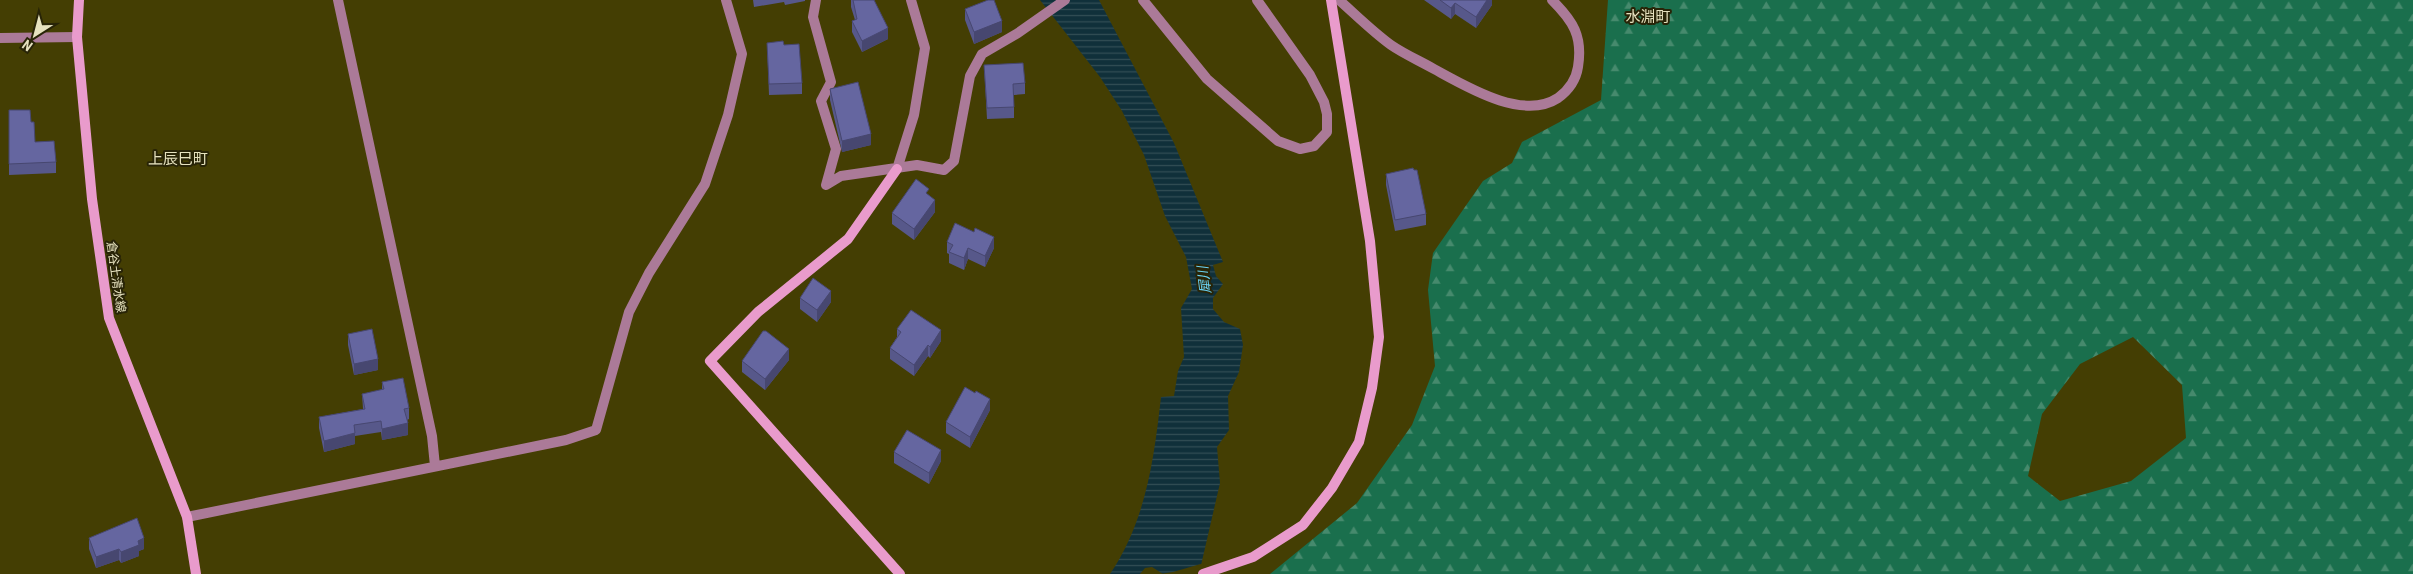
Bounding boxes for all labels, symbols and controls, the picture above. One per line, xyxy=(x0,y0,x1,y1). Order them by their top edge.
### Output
district label: 水淵町 xyxy=(1625,8,1671,26)
north arrow xyxy=(10,10,60,60)
text: N xyxy=(19,37,36,55)
district label: 上辰巳町 xyxy=(148,150,208,168)
street label: 倉谷土清水線 xyxy=(104,240,128,314)
water label: 犀川 xyxy=(1194,263,1214,295)

